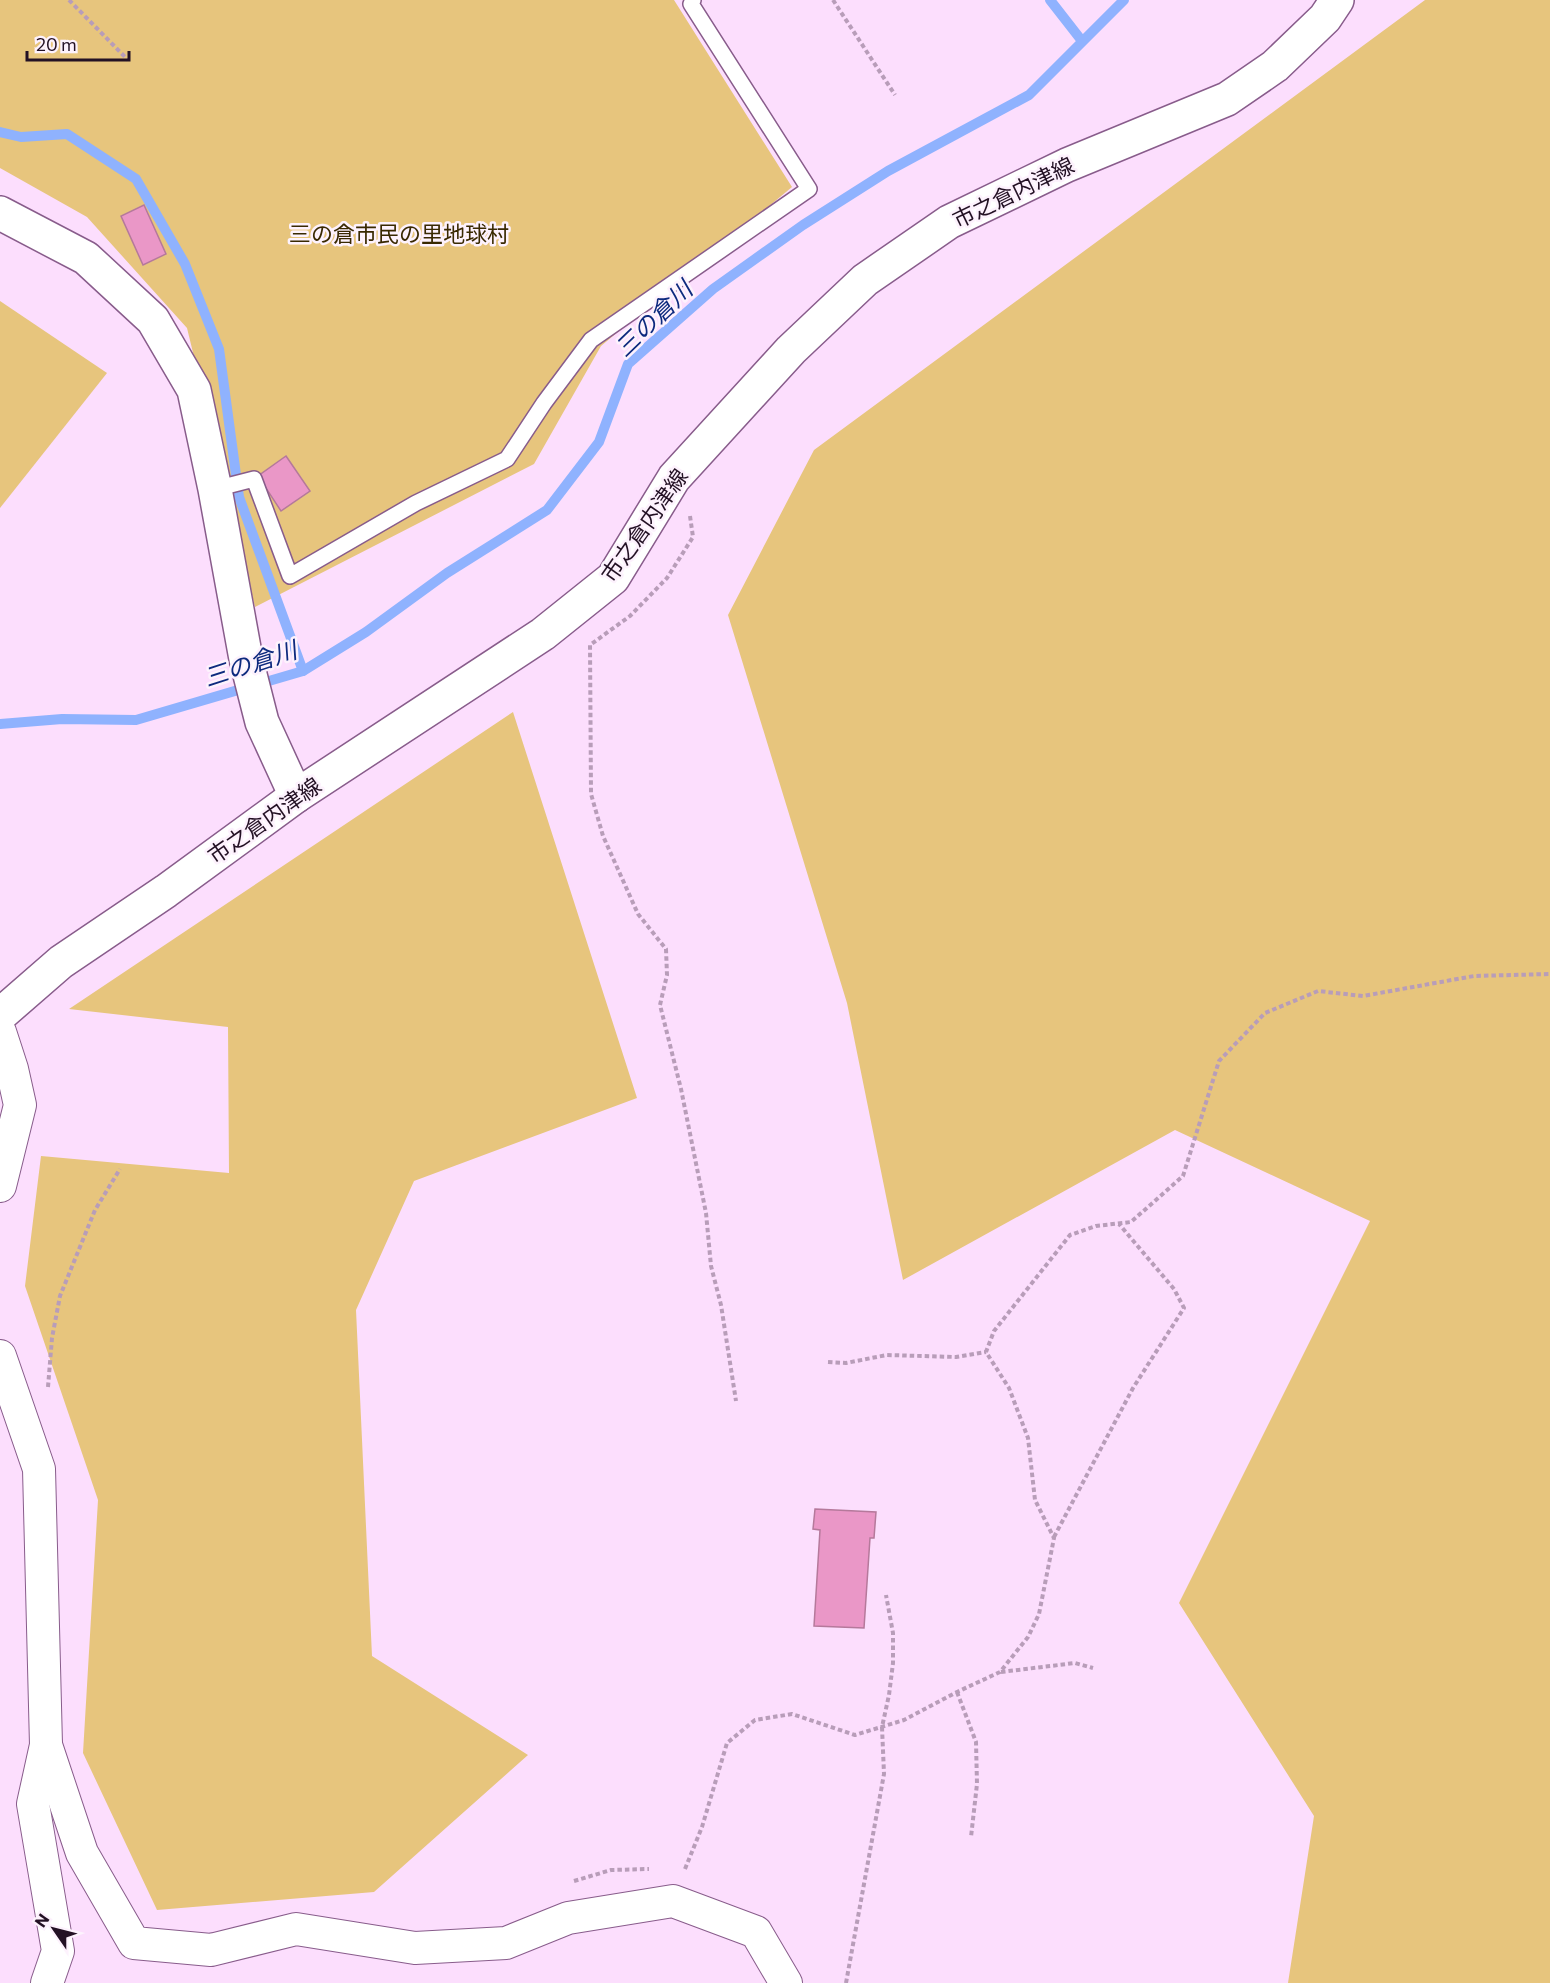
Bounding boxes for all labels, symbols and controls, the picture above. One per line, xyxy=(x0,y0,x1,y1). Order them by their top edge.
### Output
scale bar xyxy=(27,24,129,62)
text: 20 m xyxy=(36,33,77,55)
street label: 市之倉内津線 xyxy=(948,151,1078,233)
park label: 三の倉市民の里地球村 xyxy=(289,220,509,247)
water label: 三の倉川 xyxy=(608,272,700,362)
street label: 市之倉内津線 xyxy=(595,463,693,587)
water label: 三の倉川 xyxy=(200,633,303,692)
street label: 市之倉内津線 xyxy=(202,771,326,869)
north arrow xyxy=(24,1899,84,1959)
text: N xyxy=(30,1910,53,1930)

